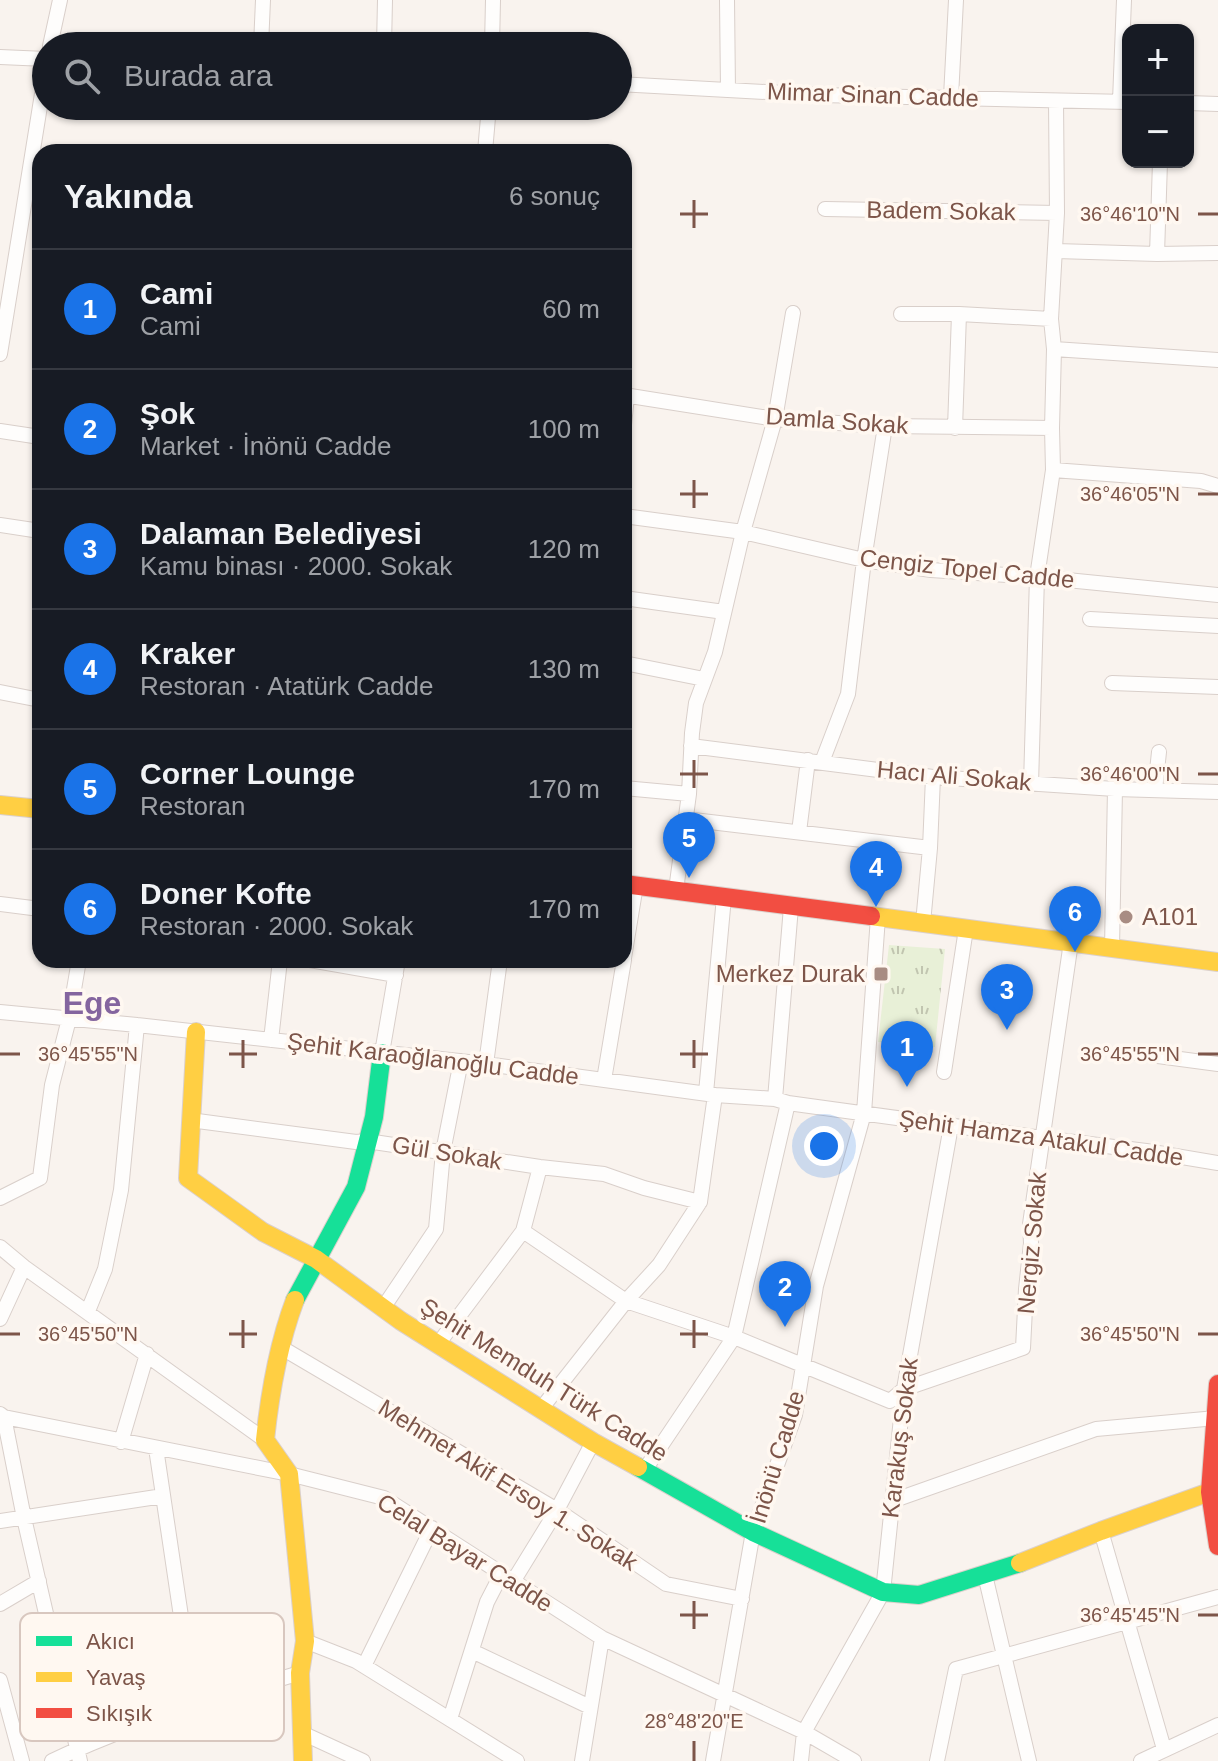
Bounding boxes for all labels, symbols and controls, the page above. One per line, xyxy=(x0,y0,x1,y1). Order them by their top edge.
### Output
map controls xyxy=(1122,24,1194,168)
button: + xyxy=(1122,24,1194,96)
search box xyxy=(32,32,632,120)
icon: search xyxy=(60,54,104,98)
text: Burada ara xyxy=(124,59,272,92)
street label: Mimar Sinan Cadde xyxy=(767,77,979,112)
button: − xyxy=(1122,96,1194,168)
text: Yakında xyxy=(64,177,193,215)
text: 6 sonuç xyxy=(509,181,600,211)
street label: Badem Sokak xyxy=(866,196,1017,225)
text: 36°46'10"N xyxy=(1080,203,1180,225)
text: Cami xyxy=(140,277,213,310)
text: 1 xyxy=(83,294,97,324)
text: 60 m xyxy=(542,294,600,324)
text: Cami xyxy=(140,311,201,341)
text: Şok xyxy=(140,397,195,430)
street label: Damla Sokak xyxy=(765,402,910,439)
text: 2 xyxy=(83,414,97,444)
text: 100 m xyxy=(528,414,600,444)
text: Market · İnönü Cadde xyxy=(140,431,391,461)
text: 36°46'05"N xyxy=(1080,483,1180,505)
text: Dalaman Belediyesi xyxy=(140,517,422,550)
text: 3 xyxy=(83,534,97,564)
text: 120 m xyxy=(528,534,600,564)
street label: Cengiz Topel Cadde xyxy=(858,544,1076,593)
text: Kamu binası · 2000. Sokak xyxy=(140,551,452,581)
text: Kraker xyxy=(140,637,235,670)
text: 4 xyxy=(83,654,97,684)
text: 130 m xyxy=(528,654,600,684)
text: Restoran · Atatürk Cadde xyxy=(140,671,433,701)
street label: Hacı Ali Sokak xyxy=(876,755,1033,796)
text: Corner Lounge xyxy=(140,757,355,790)
text: 36°46'00"N xyxy=(1080,763,1180,785)
text: 5 xyxy=(83,774,97,804)
text: 170 m xyxy=(528,774,600,804)
text: Restoran xyxy=(140,791,246,821)
pin: 5 xyxy=(663,812,715,878)
pin: 4 xyxy=(850,841,902,907)
text: Doner Kofte xyxy=(140,877,312,910)
pin: 6 xyxy=(1049,886,1101,952)
text: 6 xyxy=(83,894,97,924)
text: 170 m xyxy=(528,894,600,924)
place label: A101 xyxy=(1142,903,1198,930)
marker: A101 xyxy=(1117,908,1135,926)
text: Restoran · 2000. Sokak xyxy=(140,911,413,941)
place label: Merkez Durak xyxy=(716,960,866,987)
pin: 3 xyxy=(981,964,1033,1030)
marker: Merkez Durak xyxy=(872,965,890,983)
district label: Ege xyxy=(63,985,121,1021)
pin: 1 xyxy=(881,1021,933,1087)
street label: Şehit Karaoğlanoğlu Cadde xyxy=(286,1027,580,1090)
text: 36°45'55"N xyxy=(38,1043,138,1065)
text: 36°45'55"N xyxy=(1080,1043,1180,1065)
street label: Şehit Hamza Atakul Cadde xyxy=(897,1104,1185,1171)
your location xyxy=(804,1126,844,1166)
street label: Gül Sokak xyxy=(390,1131,505,1175)
street label: Nergiz Sokak xyxy=(1012,1170,1051,1315)
pin: 2 xyxy=(759,1261,811,1327)
street label: Şehit Memduh Türk Cadde xyxy=(416,1292,673,1467)
text: 36°45'50"N xyxy=(38,1323,138,1345)
text: 36°45'50"N xyxy=(1080,1323,1180,1345)
street label: Karakuş Sokak xyxy=(876,1355,923,1520)
street label: İnönü Cadde xyxy=(744,1387,810,1527)
street label: Mehmet Akif Ersoy 1. Sokak xyxy=(374,1394,644,1576)
street label: Celal Bayar Cadde xyxy=(373,1488,558,1617)
text: 36°45'45"N xyxy=(1080,1604,1180,1626)
legend xyxy=(20,1613,284,1741)
text: Akıcı xyxy=(86,1629,135,1654)
text: Yavaş xyxy=(86,1665,146,1690)
text: Sıkışık xyxy=(86,1701,153,1726)
text: 28°48'20"E xyxy=(645,1710,744,1732)

